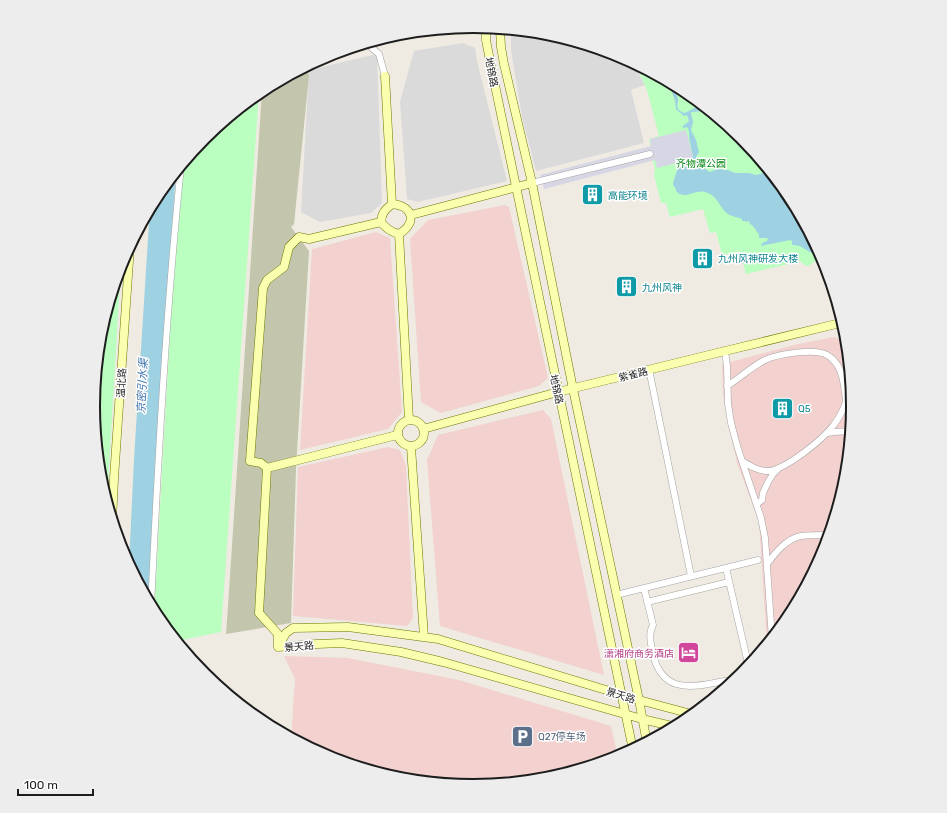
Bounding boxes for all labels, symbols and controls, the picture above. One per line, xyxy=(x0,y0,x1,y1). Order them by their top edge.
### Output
street label: 地锦路 xyxy=(482,56,500,88)
park label: 齐物潭公园 xyxy=(676,158,726,170)
building icon: 高能环境 xyxy=(580,182,606,208)
place label: 高能环境 xyxy=(608,190,648,202)
building icon: 九州风神研发大楼 xyxy=(689,245,715,271)
place label: 九州风神研发大楼 xyxy=(718,253,798,265)
building icon: 九州风神 xyxy=(613,274,639,300)
place label: 九州风神 xyxy=(642,282,682,294)
water label: 京密引水渠 xyxy=(135,356,151,414)
street label: 紫雀路 xyxy=(617,366,649,384)
street label: 温北路 xyxy=(115,368,129,398)
street label: 地锦路 xyxy=(547,373,565,405)
building icon: Q5 xyxy=(770,395,796,421)
place label: Q5 xyxy=(798,403,811,415)
street label: 景天路 xyxy=(284,640,315,654)
hotel icon: 潇湘府商务酒店 xyxy=(676,640,702,666)
place label: 潇湘府商务酒店 xyxy=(604,648,674,660)
street label: 景天路 xyxy=(605,686,637,706)
parking icon: Q27停车场 xyxy=(509,723,535,749)
place label: Q27停车场 xyxy=(538,731,586,743)
scale bar xyxy=(18,771,93,797)
text: 100 m xyxy=(24,778,58,792)

